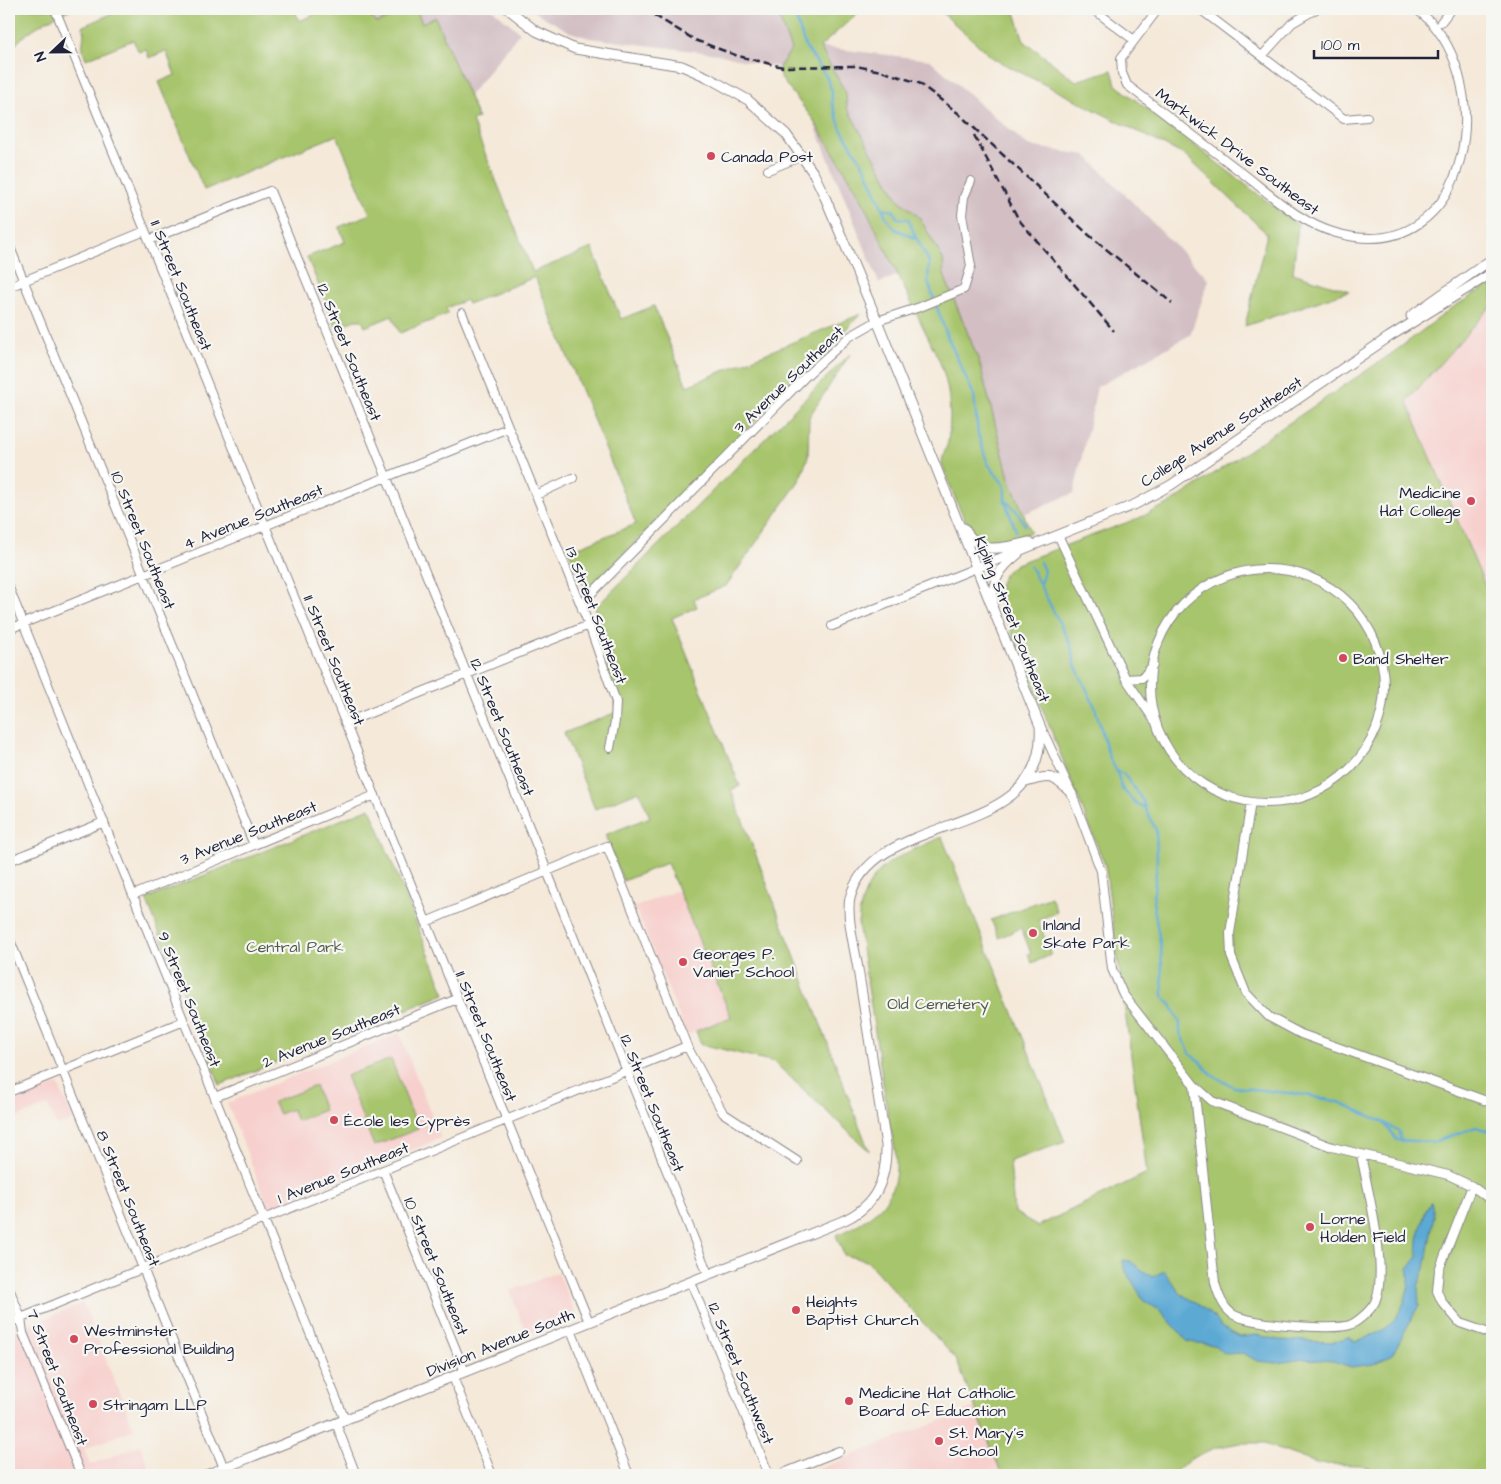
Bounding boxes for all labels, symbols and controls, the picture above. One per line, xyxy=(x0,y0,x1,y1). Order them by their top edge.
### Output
north arrow xyxy=(28,28,78,78)
scale bar xyxy=(1314,28,1437,60)
text: 100 m xyxy=(1321,35,1360,56)
text: N xyxy=(30,48,52,64)
street label: Markwick Drive Southeast xyxy=(1151,83,1324,221)
place label: Canada Post xyxy=(721,146,814,168)
marker: Canada Post xyxy=(705,150,717,162)
street label: 11 Street Southeast xyxy=(145,217,218,355)
street label: 12 Street Southeast xyxy=(311,280,387,425)
street label: 3 Avenue Southeast xyxy=(729,321,849,438)
street label: College Avenue Southeast xyxy=(1136,371,1308,493)
street label: 10 Street Southeast xyxy=(105,468,181,613)
street label: 4 Avenue Southeast xyxy=(180,479,327,555)
place label: Medicine Hat College xyxy=(1379,482,1461,523)
marker: Medicine Hat College xyxy=(1465,495,1477,507)
street label: Kipling Street Southeast xyxy=(968,533,1056,707)
street label: 13 Street Southeast xyxy=(560,544,633,688)
street label: 11 Street Southeast xyxy=(298,592,371,730)
place label: Band Shelter xyxy=(1353,648,1449,670)
marker: Band Shelter xyxy=(1337,652,1349,664)
street label: 12 Street Southeast xyxy=(464,655,540,800)
street label: 3 Avenue Southeast xyxy=(177,795,321,870)
place label: Inland Skate Park xyxy=(1043,914,1130,954)
marker: Inland Skate Park xyxy=(1027,927,1039,939)
street label: 9 Street Southeast xyxy=(152,928,227,1071)
park label: Central Park xyxy=(246,936,344,958)
place label: Georges P. Vanier School xyxy=(693,943,794,983)
marker: Georges P. Vanier School xyxy=(677,956,689,968)
street label: 11 Street Southeast xyxy=(450,968,523,1106)
park label: Old Cemetery xyxy=(887,993,989,1016)
street label: 2 Avenue Southeast xyxy=(259,998,404,1074)
street label: 12 Street Southeast xyxy=(614,1031,690,1176)
place label: École les Cyprès xyxy=(344,1110,470,1133)
marker: École les Cyprès xyxy=(328,1114,340,1126)
street label: 8 Street Southeast xyxy=(91,1127,166,1271)
street label: 1 Avenue Southeast xyxy=(274,1136,413,1209)
street label: 10 Street Southeast xyxy=(398,1194,474,1339)
place label: Lorne Holden Field xyxy=(1320,1208,1405,1248)
marker: Lorne Holden Field xyxy=(1304,1221,1316,1233)
place label: Heights Baptist Church xyxy=(806,1291,919,1331)
street label: 12 Street Southwest xyxy=(703,1299,780,1448)
street label: Division Avenue South xyxy=(423,1303,578,1383)
marker: Heights Baptist Church xyxy=(790,1304,802,1316)
street label: 7 Street Southeast xyxy=(21,1306,94,1450)
place label: Westminster Professional Building xyxy=(84,1320,234,1361)
marker: Westminster Professional Building xyxy=(68,1333,80,1345)
place label: Medicine Hat Catholic Board of Education xyxy=(859,1382,1016,1422)
place label: Stringam LLP xyxy=(103,1394,207,1417)
marker: Medicine Hat Catholic Board of Education xyxy=(843,1395,855,1407)
marker: Stringam LLP xyxy=(87,1398,99,1410)
place label: St. Mary's School xyxy=(949,1422,1024,1462)
marker: St. Mary's School xyxy=(933,1435,945,1447)

